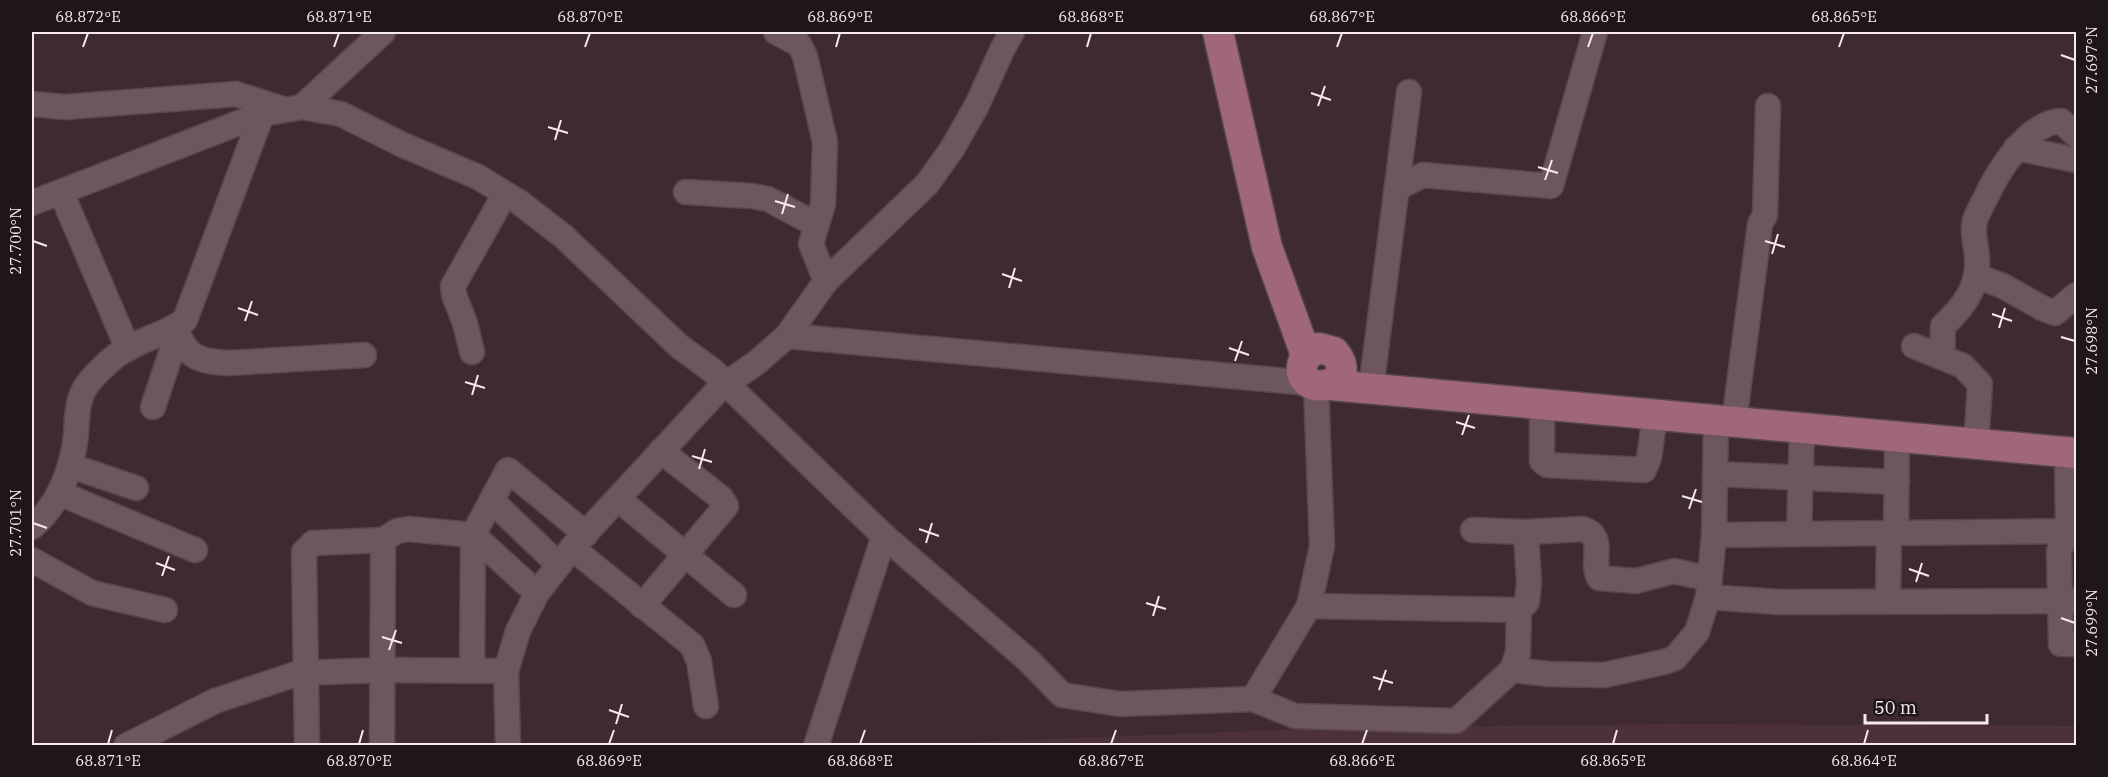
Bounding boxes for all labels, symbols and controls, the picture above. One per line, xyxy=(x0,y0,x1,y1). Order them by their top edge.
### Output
text: 68.872°E xyxy=(55,7,121,26)
text: 68.871°E xyxy=(306,7,372,26)
text: 68.870°E xyxy=(557,7,623,26)
text: 68.869°E xyxy=(807,7,873,26)
text: 68.868°E xyxy=(1058,7,1124,26)
text: 68.867°E xyxy=(1309,7,1375,26)
text: 68.866°E xyxy=(1560,7,1626,26)
text: 68.865°E xyxy=(1811,7,1877,26)
text: 27.697°N xyxy=(2082,26,2101,94)
text: 27.700°N xyxy=(6,207,25,275)
text: 27.698°N xyxy=(2082,307,2101,375)
text: 27.701°N xyxy=(6,489,25,557)
text: 27.699°N xyxy=(2082,589,2101,657)
scale bar xyxy=(1865,687,1986,725)
text: 50 m xyxy=(1874,696,1917,719)
text: 68.871°E xyxy=(75,751,141,770)
text: 68.870°E xyxy=(326,751,392,770)
text: 68.869°E xyxy=(576,751,642,770)
text: 68.868°E xyxy=(827,751,893,770)
text: 68.867°E xyxy=(1078,751,1144,770)
text: 68.866°E xyxy=(1329,751,1395,770)
text: 68.865°E xyxy=(1580,751,1646,770)
text: 68.864°E xyxy=(1831,751,1897,770)

